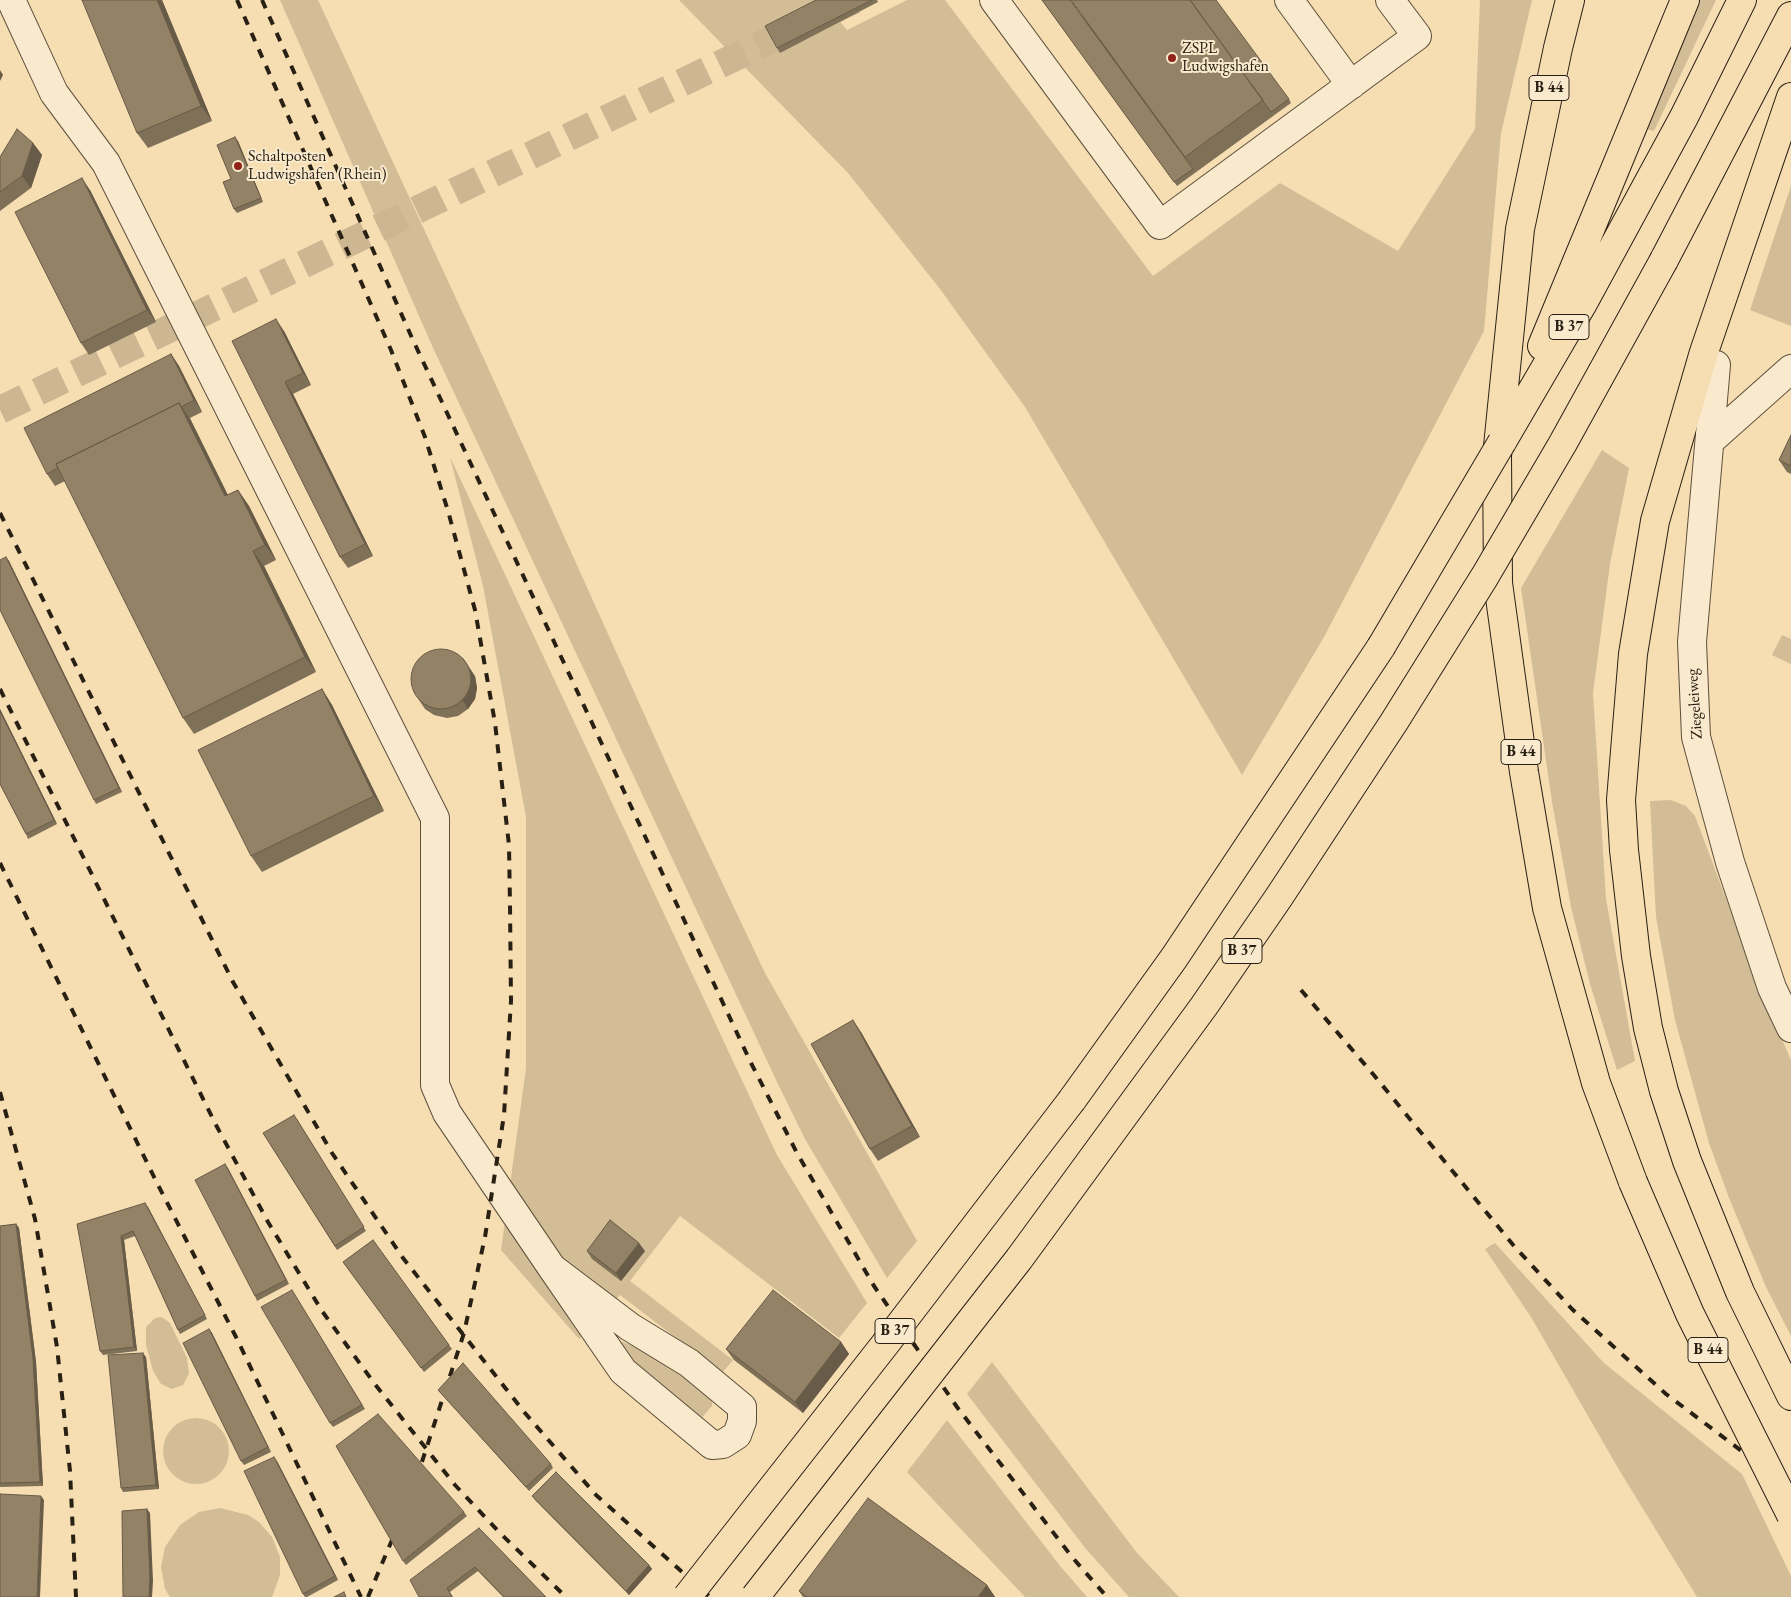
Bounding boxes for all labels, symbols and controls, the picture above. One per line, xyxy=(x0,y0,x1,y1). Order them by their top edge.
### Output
place label: ZSPL Ludwigshafen xyxy=(1182,39,1269,77)
marker: ZSPL Ludwigshafen xyxy=(1166,52,1178,64)
road number: B 44 xyxy=(1529,76,1569,100)
place label: Schaltposten Ludwigshafen (Rhein) xyxy=(248,147,386,185)
marker: Schaltposten Ludwigshafen (Rhein) xyxy=(232,160,244,172)
road number: B 37 xyxy=(1549,314,1589,340)
street label: Ziegeleiweg xyxy=(1683,668,1707,740)
road number: B 44 xyxy=(1501,740,1541,764)
road number: B 37 xyxy=(1222,938,1262,964)
road number: B 37 xyxy=(875,1318,915,1344)
road number: B 44 xyxy=(1688,1338,1728,1362)

